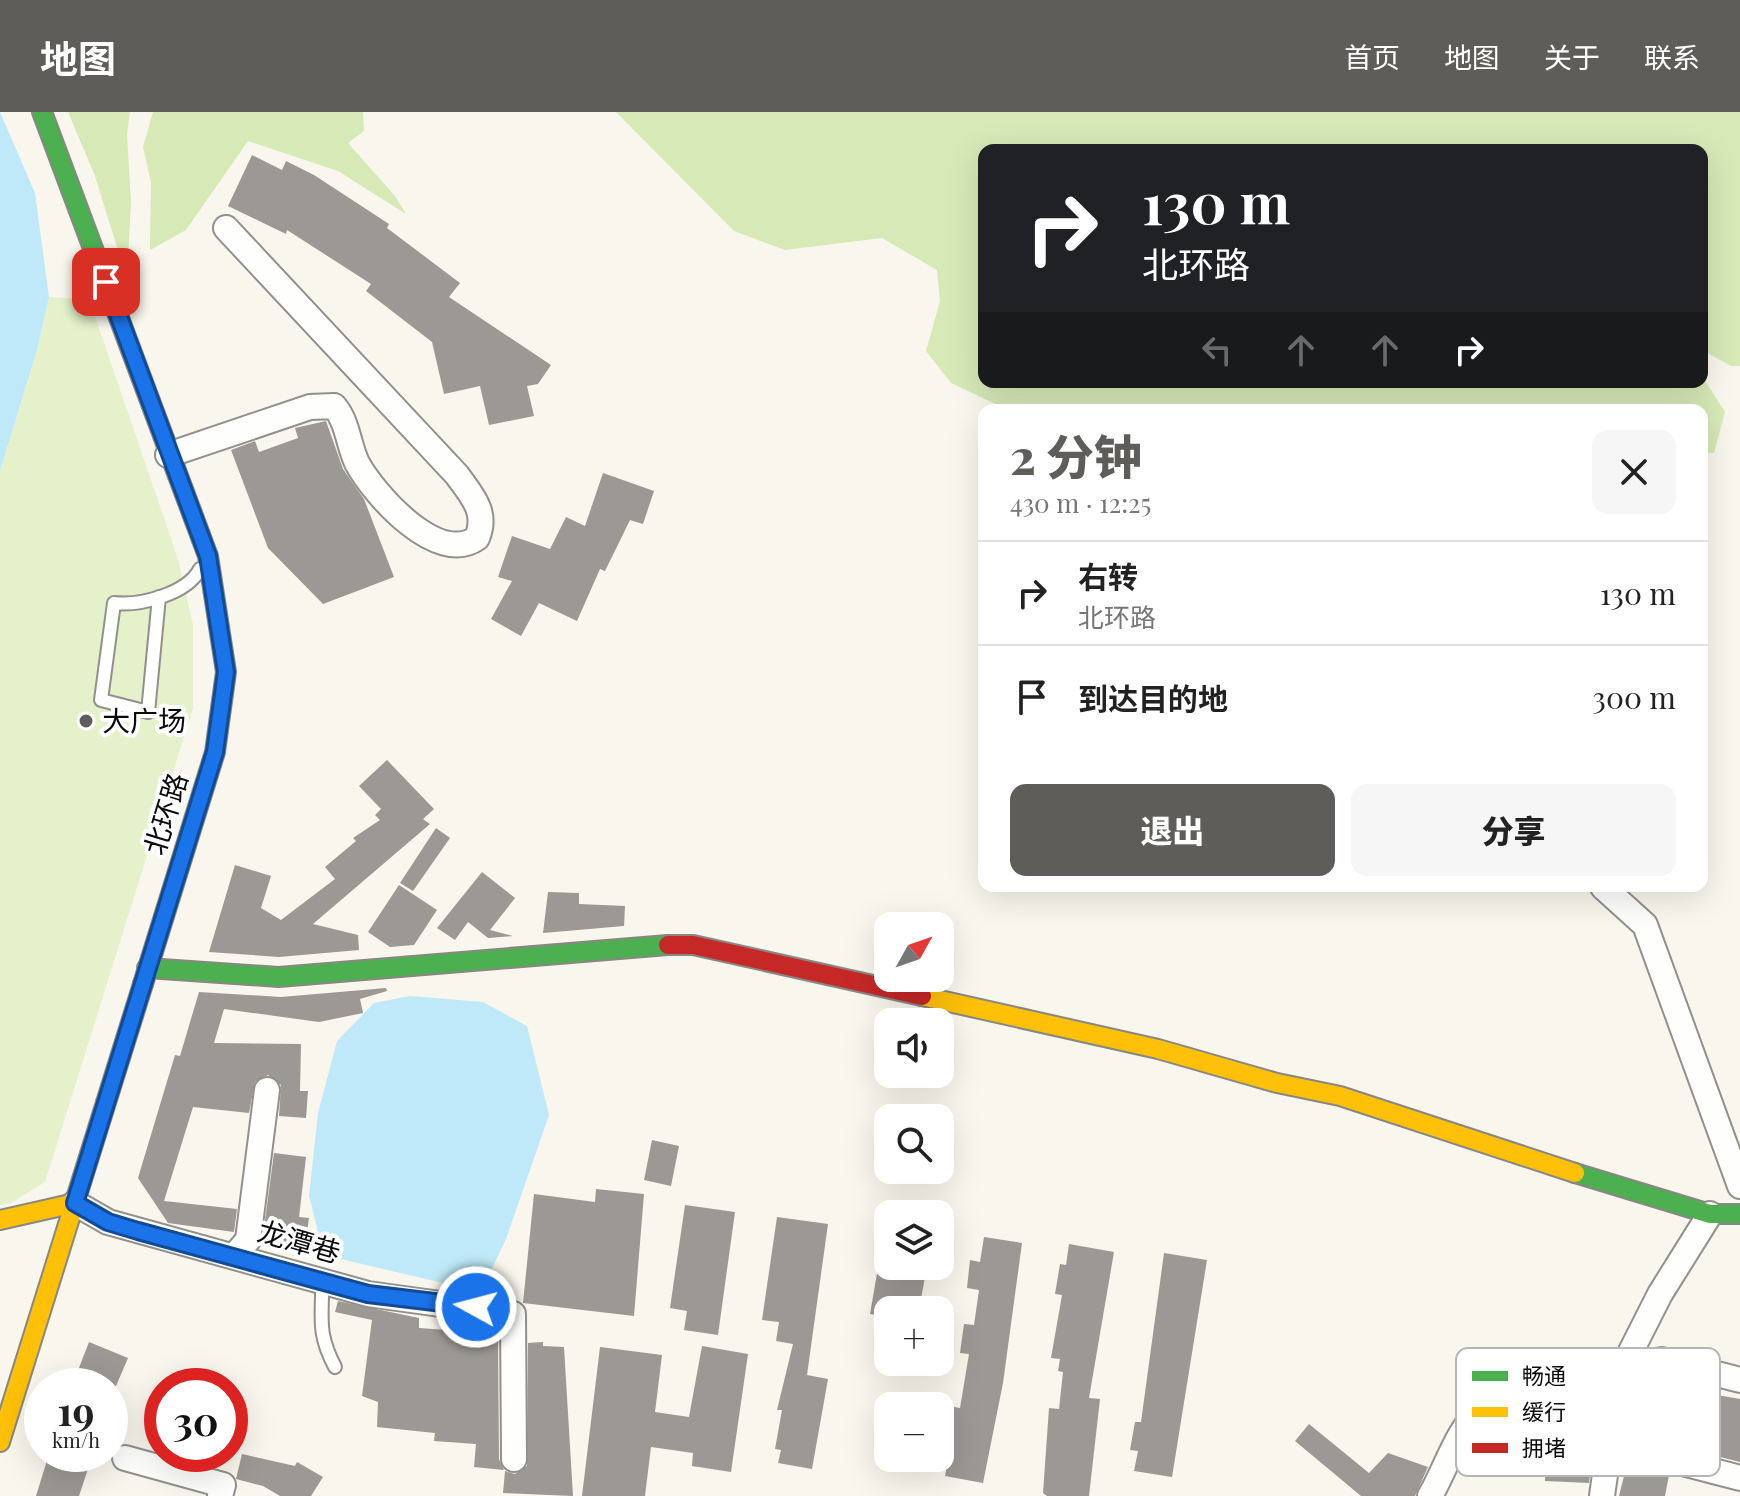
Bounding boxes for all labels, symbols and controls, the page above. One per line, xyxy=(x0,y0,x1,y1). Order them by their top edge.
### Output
text: 地图 xyxy=(40,32,116,83)
text: 首页 xyxy=(1344,38,1400,75)
text: 地图 xyxy=(1444,38,1500,75)
text: 关于 xyxy=(1544,38,1600,75)
text: 联系 xyxy=(1644,38,1700,75)
text: 130 m xyxy=(1142,164,1290,239)
icon: right xyxy=(1010,176,1114,280)
text: 北环路 xyxy=(1142,239,1250,287)
pin xyxy=(72,248,140,316)
icon: arrive xyxy=(84,260,128,304)
icon: left xyxy=(1195,328,1239,372)
icon: ahead xyxy=(1279,328,1323,372)
icon: ahead xyxy=(1363,328,1407,372)
icon: right xyxy=(1447,328,1491,372)
text: 2 分钟 xyxy=(1010,423,1142,487)
button: close xyxy=(1592,430,1676,514)
text: 430 m · 12:25 xyxy=(1010,485,1151,520)
text: 右转 xyxy=(1078,556,1138,596)
icon: right xyxy=(1010,571,1054,615)
text: 130 m xyxy=(1600,573,1676,613)
text: 北环路 xyxy=(1078,599,1156,634)
icon: arrive xyxy=(1010,675,1054,719)
text: 300 m xyxy=(1592,677,1676,717)
text: 到达目的地 xyxy=(1078,678,1228,718)
place label: 大广场 xyxy=(102,701,186,738)
marker: 大广场 xyxy=(77,712,95,730)
street label: 北环路 xyxy=(135,768,195,859)
button: 退出 xyxy=(1010,784,1335,876)
button: 分享 xyxy=(1351,784,1676,876)
north arrow xyxy=(874,912,954,992)
map controls xyxy=(874,912,954,1472)
button: sound xyxy=(874,1008,954,1088)
button: search xyxy=(874,1104,954,1184)
button: layers xyxy=(874,1200,954,1280)
street label: 龙潭巷 xyxy=(254,1211,345,1270)
position arrow xyxy=(434,1265,518,1349)
button: + xyxy=(874,1296,954,1376)
legend xyxy=(1456,1348,1720,1476)
text: 畅通 xyxy=(1522,1360,1566,1390)
speed limit sign: 30 xyxy=(144,1368,248,1472)
text: 19 xyxy=(57,1383,95,1436)
button: − xyxy=(874,1392,954,1472)
text: 缓行 xyxy=(1522,1396,1566,1426)
text: km/h xyxy=(52,1426,100,1453)
text: 拥堵 xyxy=(1522,1432,1566,1462)

